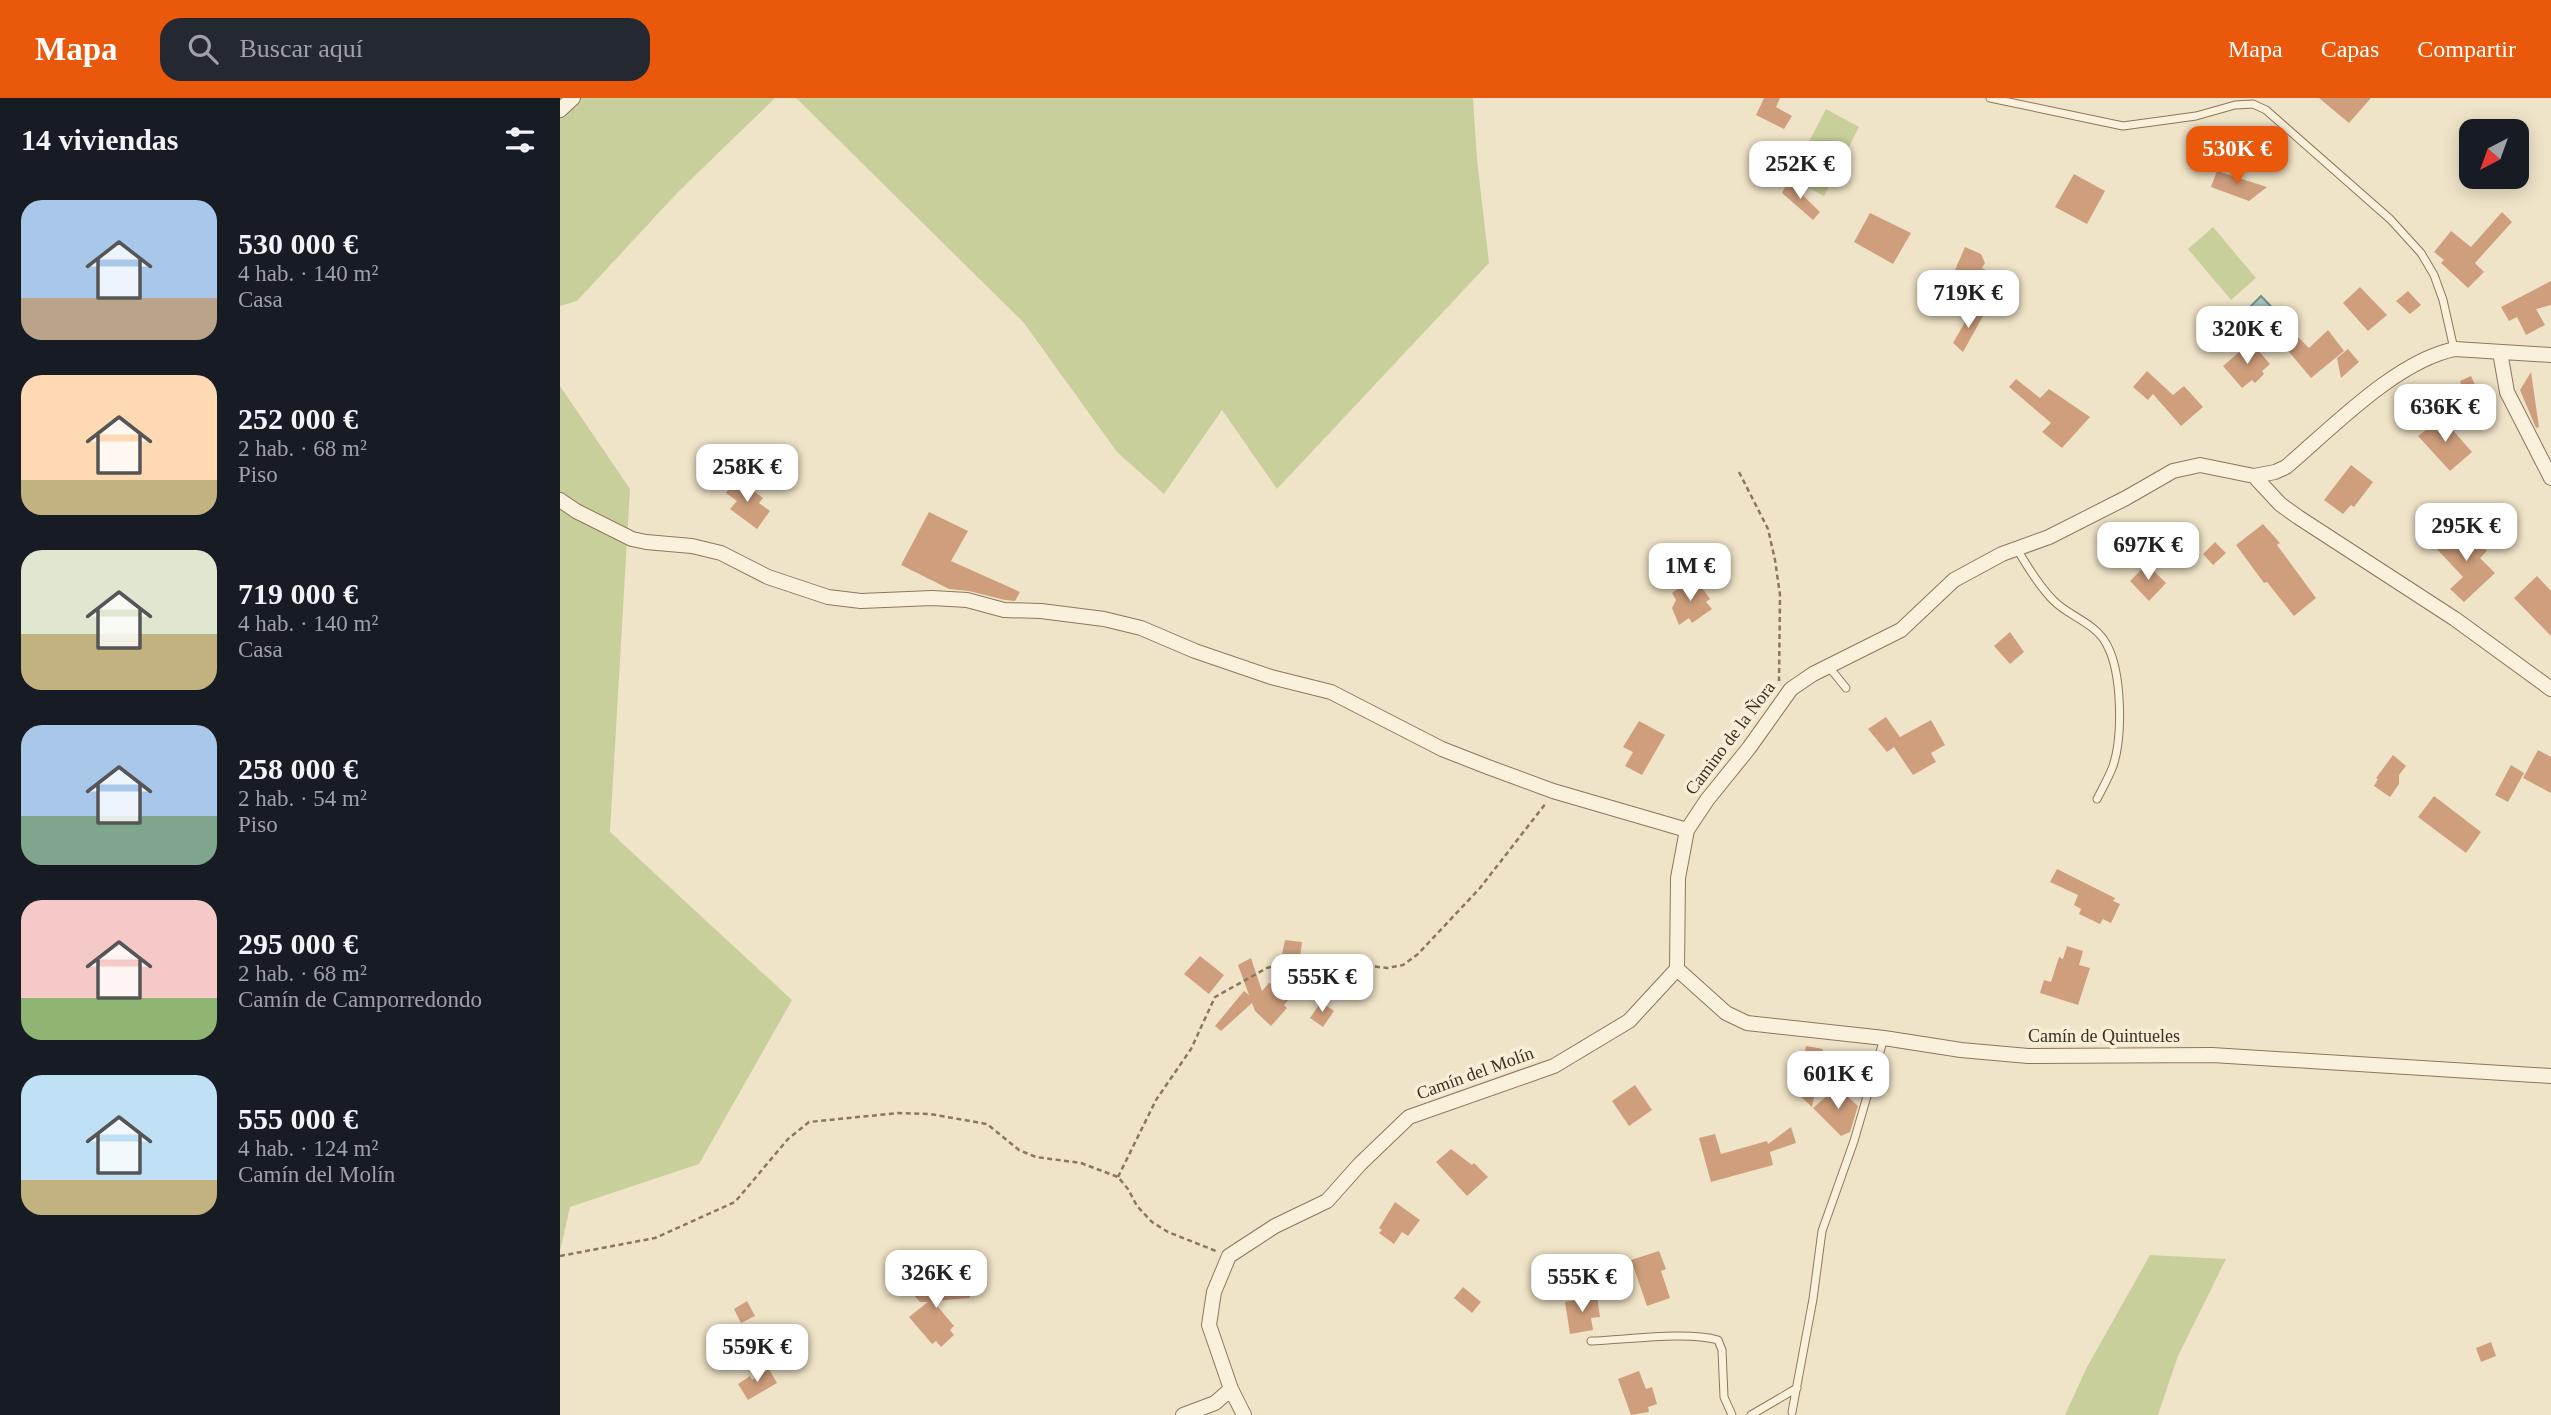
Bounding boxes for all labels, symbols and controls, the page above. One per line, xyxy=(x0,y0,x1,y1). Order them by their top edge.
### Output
search box xyxy=(160,18,650,81)
icon: search xyxy=(184,30,222,68)
text: Mapa xyxy=(35,31,118,67)
text: Buscar aquí xyxy=(240,34,363,63)
text: Mapa xyxy=(2228,36,2283,62)
text: Capas xyxy=(2321,36,2379,62)
text: Compartir xyxy=(2417,36,2516,62)
north arrow xyxy=(2459,119,2529,189)
map controls xyxy=(2459,119,2529,189)
icon: filters xyxy=(501,121,539,159)
text: 14 viviendas xyxy=(21,123,179,156)
pin: 530K € xyxy=(2180,126,2294,186)
text: 530K € xyxy=(2202,136,2272,161)
pin: 252K € xyxy=(1743,141,1857,201)
text: 252K € xyxy=(1765,151,1835,176)
text: 530 000 € xyxy=(238,227,358,260)
icon: home xyxy=(77,228,161,312)
text: 4 hab. · 140 m² xyxy=(238,261,378,286)
pin: 719K € xyxy=(1911,271,2025,330)
text: 719K € xyxy=(1933,280,2003,305)
text: Casa xyxy=(238,287,283,312)
pin: 320K € xyxy=(2190,306,2304,366)
text: 320K € xyxy=(2212,316,2282,341)
pin: 636K € xyxy=(2388,384,2502,444)
text: 636K € xyxy=(2410,394,2480,419)
text: 252 000 € xyxy=(238,402,358,435)
icon: home xyxy=(77,403,161,487)
text: 2 hab. · 68 m² xyxy=(238,436,367,461)
pin: 258K € xyxy=(690,444,804,504)
text: 258K € xyxy=(712,454,782,479)
text: Piso xyxy=(238,462,278,487)
pin: 295K € xyxy=(2409,504,2523,563)
text: 295K € xyxy=(2431,513,2501,538)
pin: 697K € xyxy=(2091,522,2205,582)
text: 697K € xyxy=(2113,532,2183,557)
pin: 1M € xyxy=(1649,544,1731,603)
text: 1M € xyxy=(1665,553,1715,578)
text: 719 000 € xyxy=(238,577,358,610)
icon: home xyxy=(77,578,161,662)
text: 4 hab. · 140 m² xyxy=(238,611,378,636)
text: Casa xyxy=(238,637,283,662)
street label: Camino de la Ñora xyxy=(1680,677,1779,799)
text: 258 000 € xyxy=(238,752,358,785)
icon: home xyxy=(77,753,161,837)
text: 2 hab. · 54 m² xyxy=(238,786,367,811)
text: Piso xyxy=(238,812,278,837)
text: 295 000 € xyxy=(238,927,358,960)
icon: home xyxy=(77,928,161,1012)
pin: 555K € xyxy=(1265,954,1379,1014)
text: 2 hab. · 68 m² xyxy=(238,961,367,986)
text: 555K € xyxy=(1287,964,1357,989)
text: Camín de Camporredondo xyxy=(238,987,482,1012)
street label: Camín de Quintueles xyxy=(2028,1026,2180,1046)
street label: Camín del Molín xyxy=(1414,1043,1536,1103)
pin: 601K € xyxy=(1781,1052,1895,1111)
text: 601K € xyxy=(1803,1061,1873,1086)
text: 555 000 € xyxy=(238,1102,358,1135)
icon: home xyxy=(77,1103,161,1187)
text: 4 hab. · 124 m² xyxy=(238,1136,378,1161)
text: Camín del Molín xyxy=(238,1162,395,1187)
pin: 326K € xyxy=(879,1250,993,1310)
pin: 555K € xyxy=(1525,1254,1639,1314)
text: 326K € xyxy=(901,1260,971,1285)
text: 555K € xyxy=(1547,1264,1617,1289)
pin: 559K € xyxy=(700,1324,814,1384)
text: 559K € xyxy=(722,1334,792,1359)

